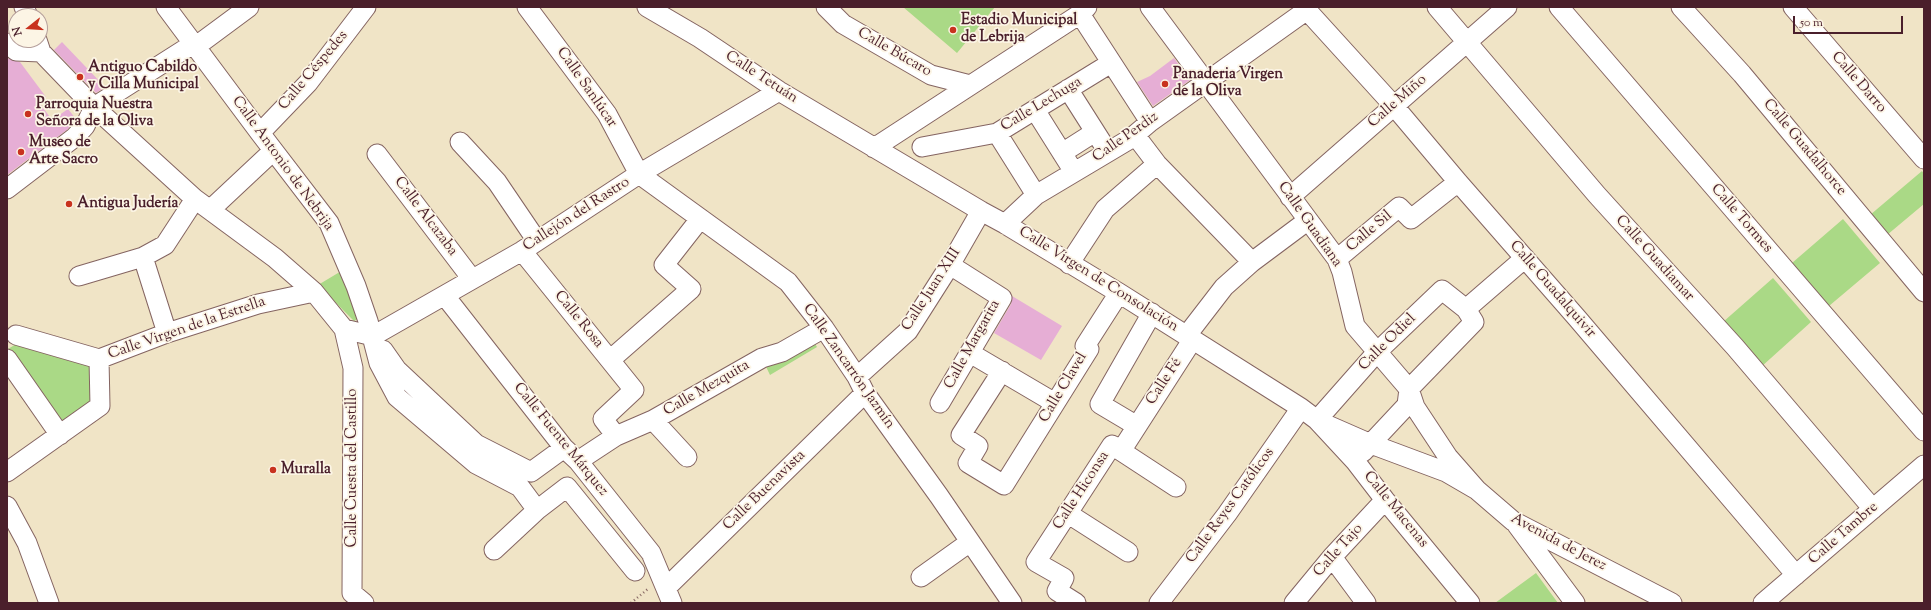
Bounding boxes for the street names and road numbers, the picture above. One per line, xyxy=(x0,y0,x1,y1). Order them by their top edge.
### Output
street label: Calle Búcaro xyxy=(854,25,934,81)
street label: Calle Céspedes xyxy=(276,28,352,114)
street label: Calle Sanlúcar xyxy=(552,44,620,132)
street label: Calle Tetuán xyxy=(721,48,801,108)
street label: Calle Darro xyxy=(1827,49,1889,117)
street label: Calle Miño xyxy=(1365,72,1431,132)
street label: Calle Lechuga xyxy=(998,74,1086,136)
street label: Calle Antonio de Nebrija xyxy=(227,93,337,235)
street label: Calle Guadalhorce xyxy=(1758,96,1850,200)
street label: Calle Perdiz xyxy=(1090,109,1162,167)
street label: Calle Alcazaba xyxy=(389,174,461,260)
street label: Callejón del Rastro xyxy=(520,174,634,256)
street label: Calle Guadiana xyxy=(1273,179,1345,271)
street label: Calle Tormes xyxy=(1706,181,1776,257)
street label: Calle Sil xyxy=(1343,208,1397,256)
street label: Calle Guadiamar xyxy=(1611,212,1697,306)
street label: Calle Virgen de Consolación xyxy=(1015,223,1181,337)
street label: Calle Guadalquivir xyxy=(1505,238,1599,342)
street label: Calle Juan XIII xyxy=(899,245,965,335)
street label: Calle Rosa xyxy=(549,288,607,352)
street label: Calle Virgen de la Estrella xyxy=(106,294,268,364)
street label: Calle Margarita xyxy=(941,297,1005,393)
street label: Calle Zancarrón Jazmín xyxy=(798,301,898,433)
street label: Calle Odiel xyxy=(1356,311,1420,375)
street label: Calle Clavel xyxy=(1036,350,1092,426)
street label: Calle Fé xyxy=(1143,355,1187,409)
street label: Calle Mezquita xyxy=(661,357,753,421)
street label: Calle Fuente Márquez xyxy=(509,380,611,500)
street label: Calle Cuesta del Castillo xyxy=(344,389,362,547)
street label: Calle Reyes Católicos xyxy=(1183,445,1279,567)
street label: Calle Buenavista xyxy=(720,447,810,535)
street label: Calle Hiconsa xyxy=(1050,448,1114,534)
street label: Calle Macenas xyxy=(1359,468,1431,552)
street label: Calle Tambre xyxy=(1805,499,1883,569)
street label: Avenida de Jerez xyxy=(1507,510,1609,576)
street label: Calle Tajo xyxy=(1310,521,1368,581)

